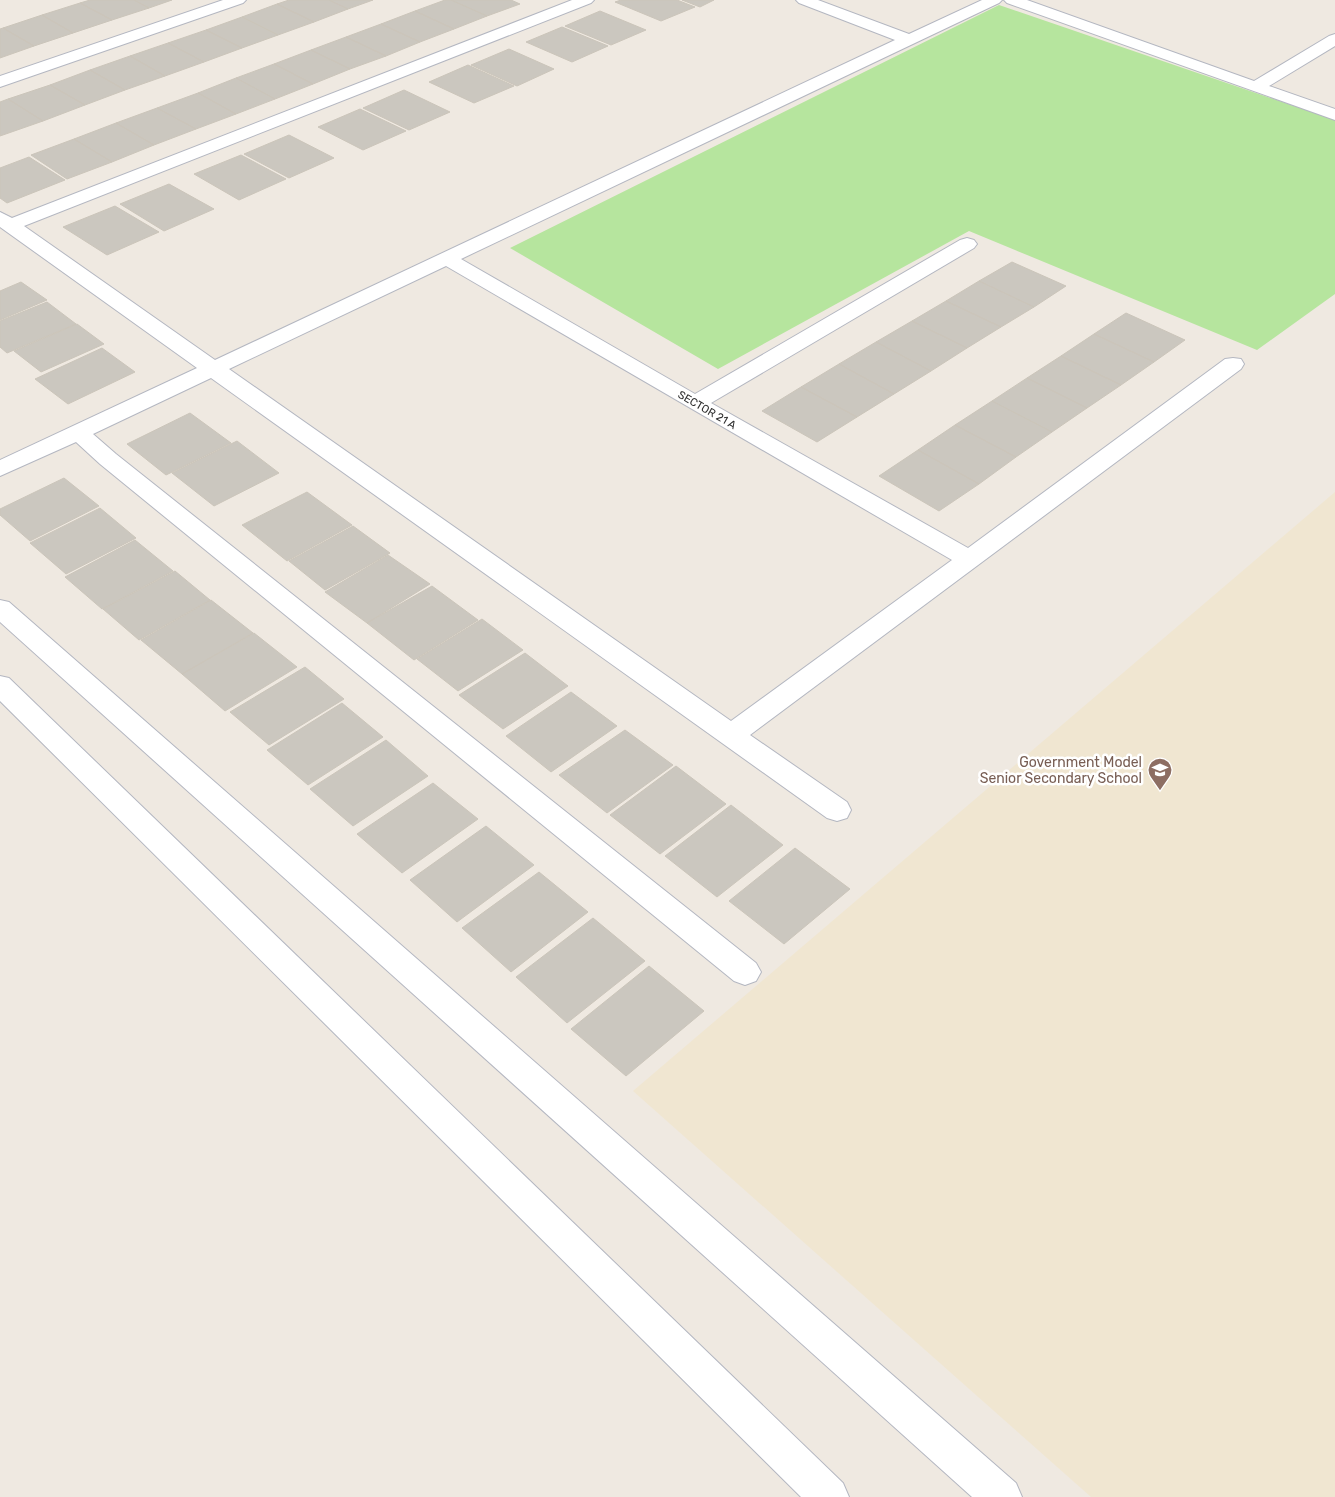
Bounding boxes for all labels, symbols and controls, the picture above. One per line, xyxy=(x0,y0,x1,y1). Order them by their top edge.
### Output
street label: SECTOR 21 A xyxy=(675,388,739,432)
place label: Government Model Senior Secondary School xyxy=(980,754,1142,787)
school or university icon: Government Model Senior Secondary School xyxy=(1147,757,1173,791)

